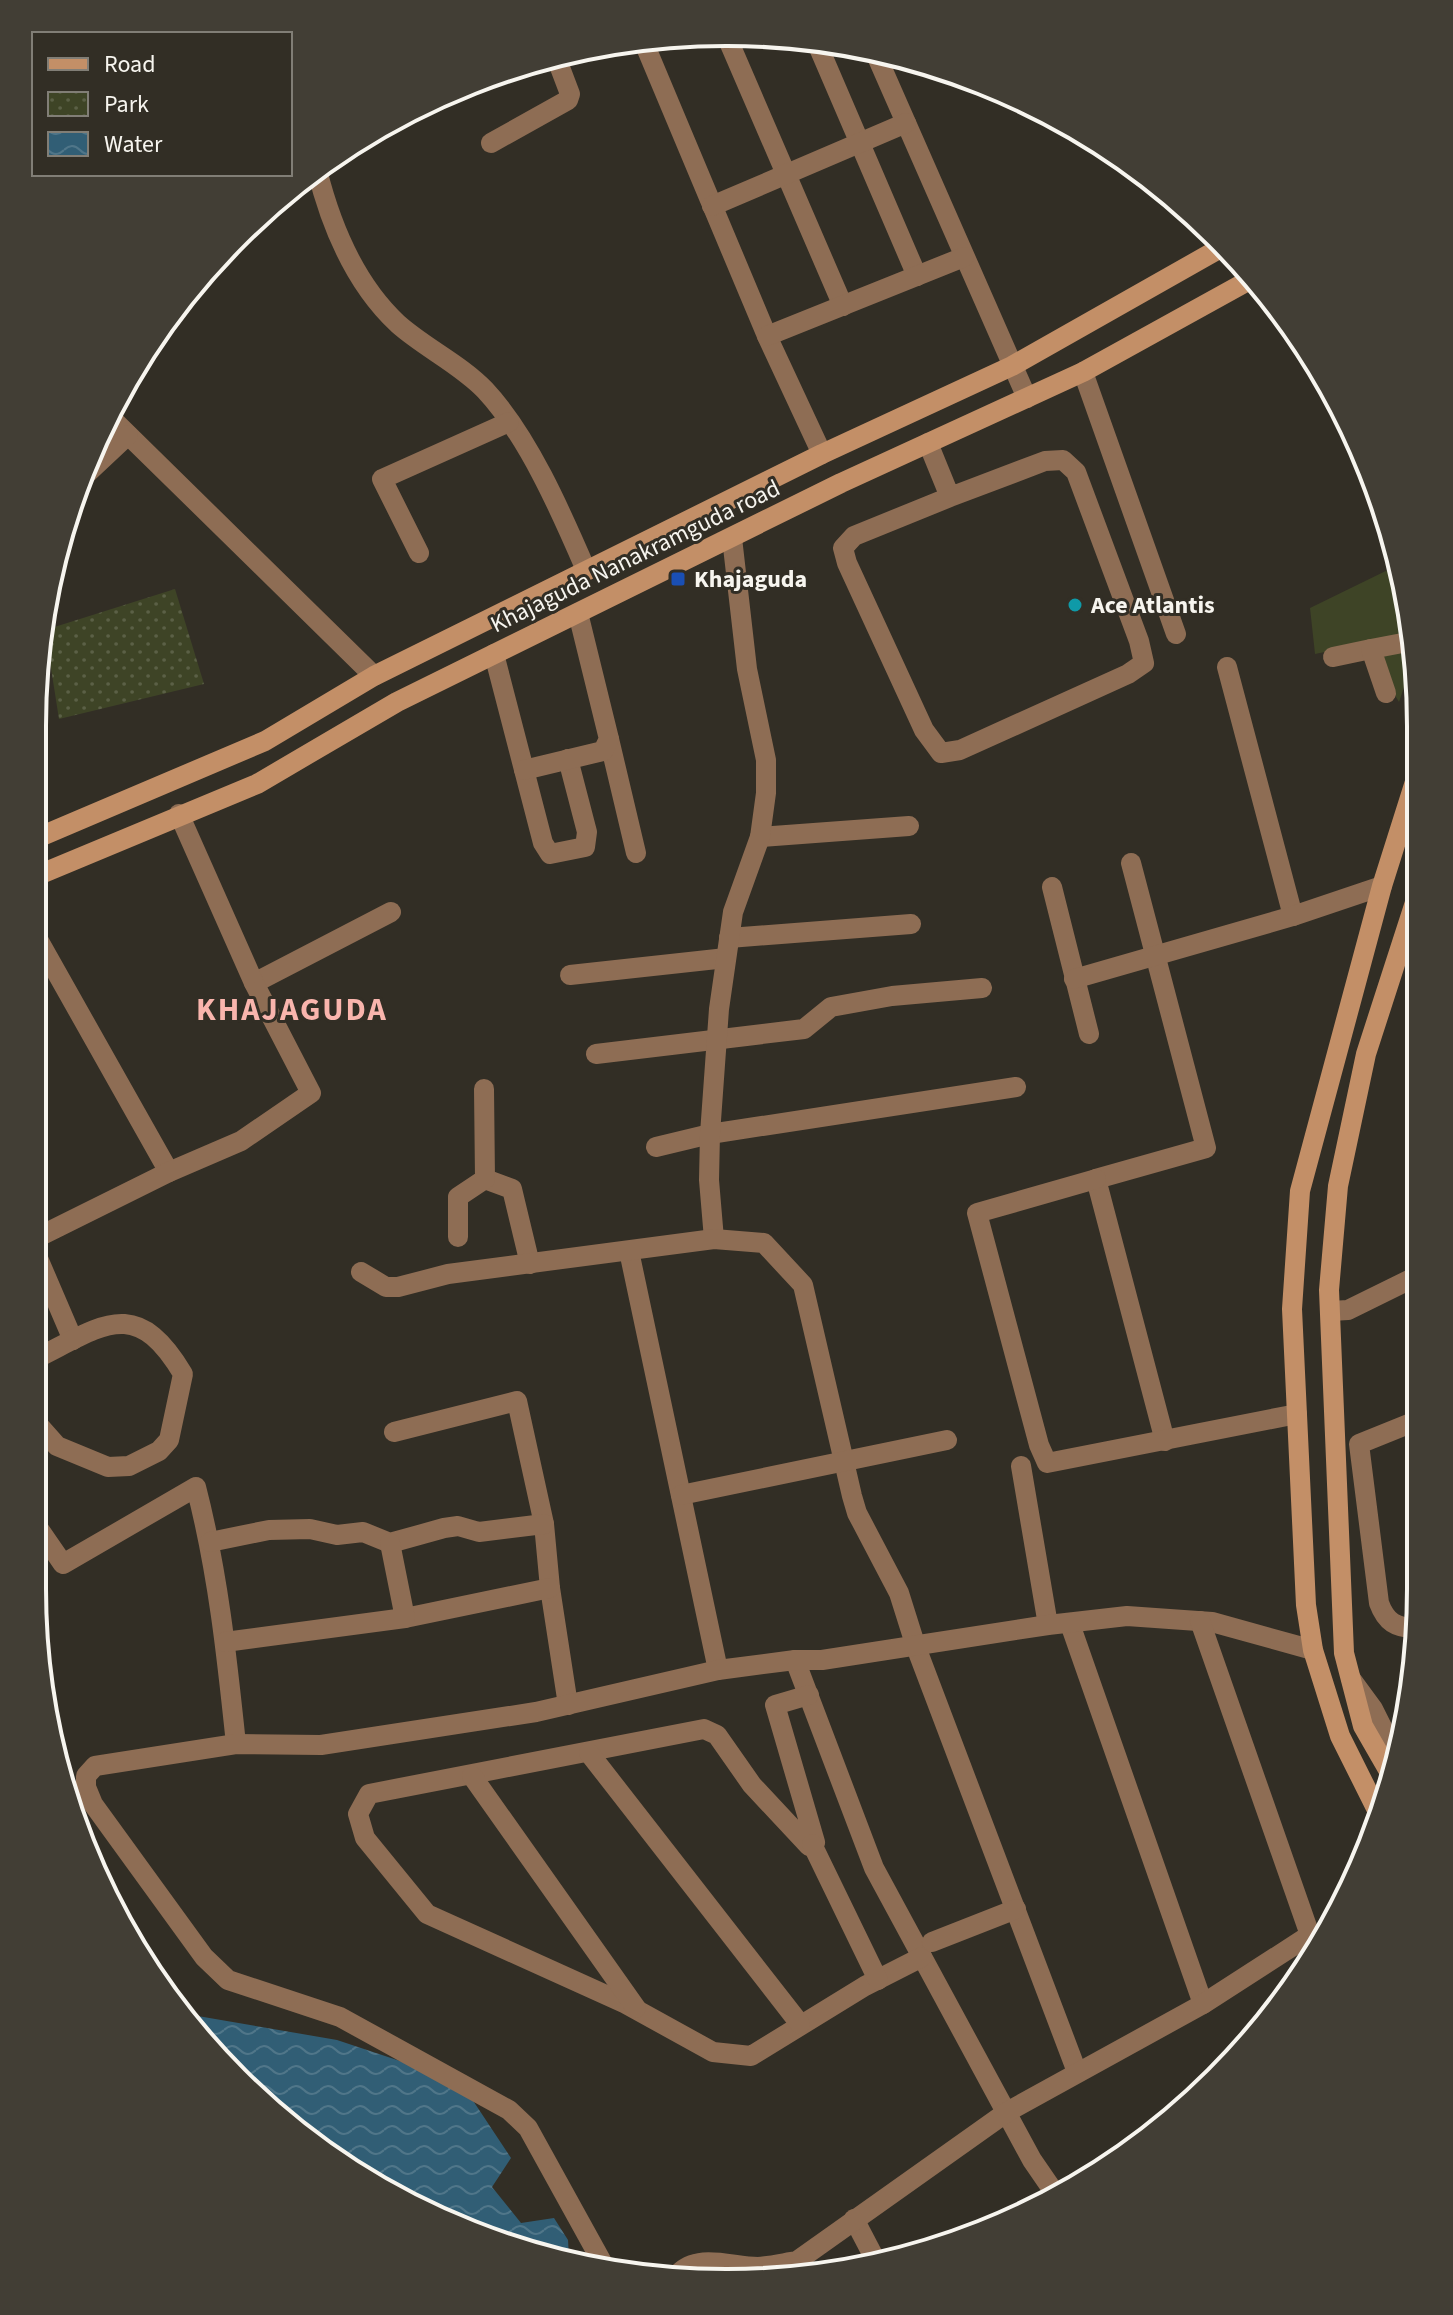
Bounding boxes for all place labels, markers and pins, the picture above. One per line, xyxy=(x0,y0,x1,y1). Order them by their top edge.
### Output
place label: Khajaguda xyxy=(694,565,807,593)
marker: Khajaguda xyxy=(669,570,687,588)
place label: Ace Atlantis xyxy=(1090,588,1215,623)
marker: Ace Atlantis xyxy=(1066,596,1084,614)

